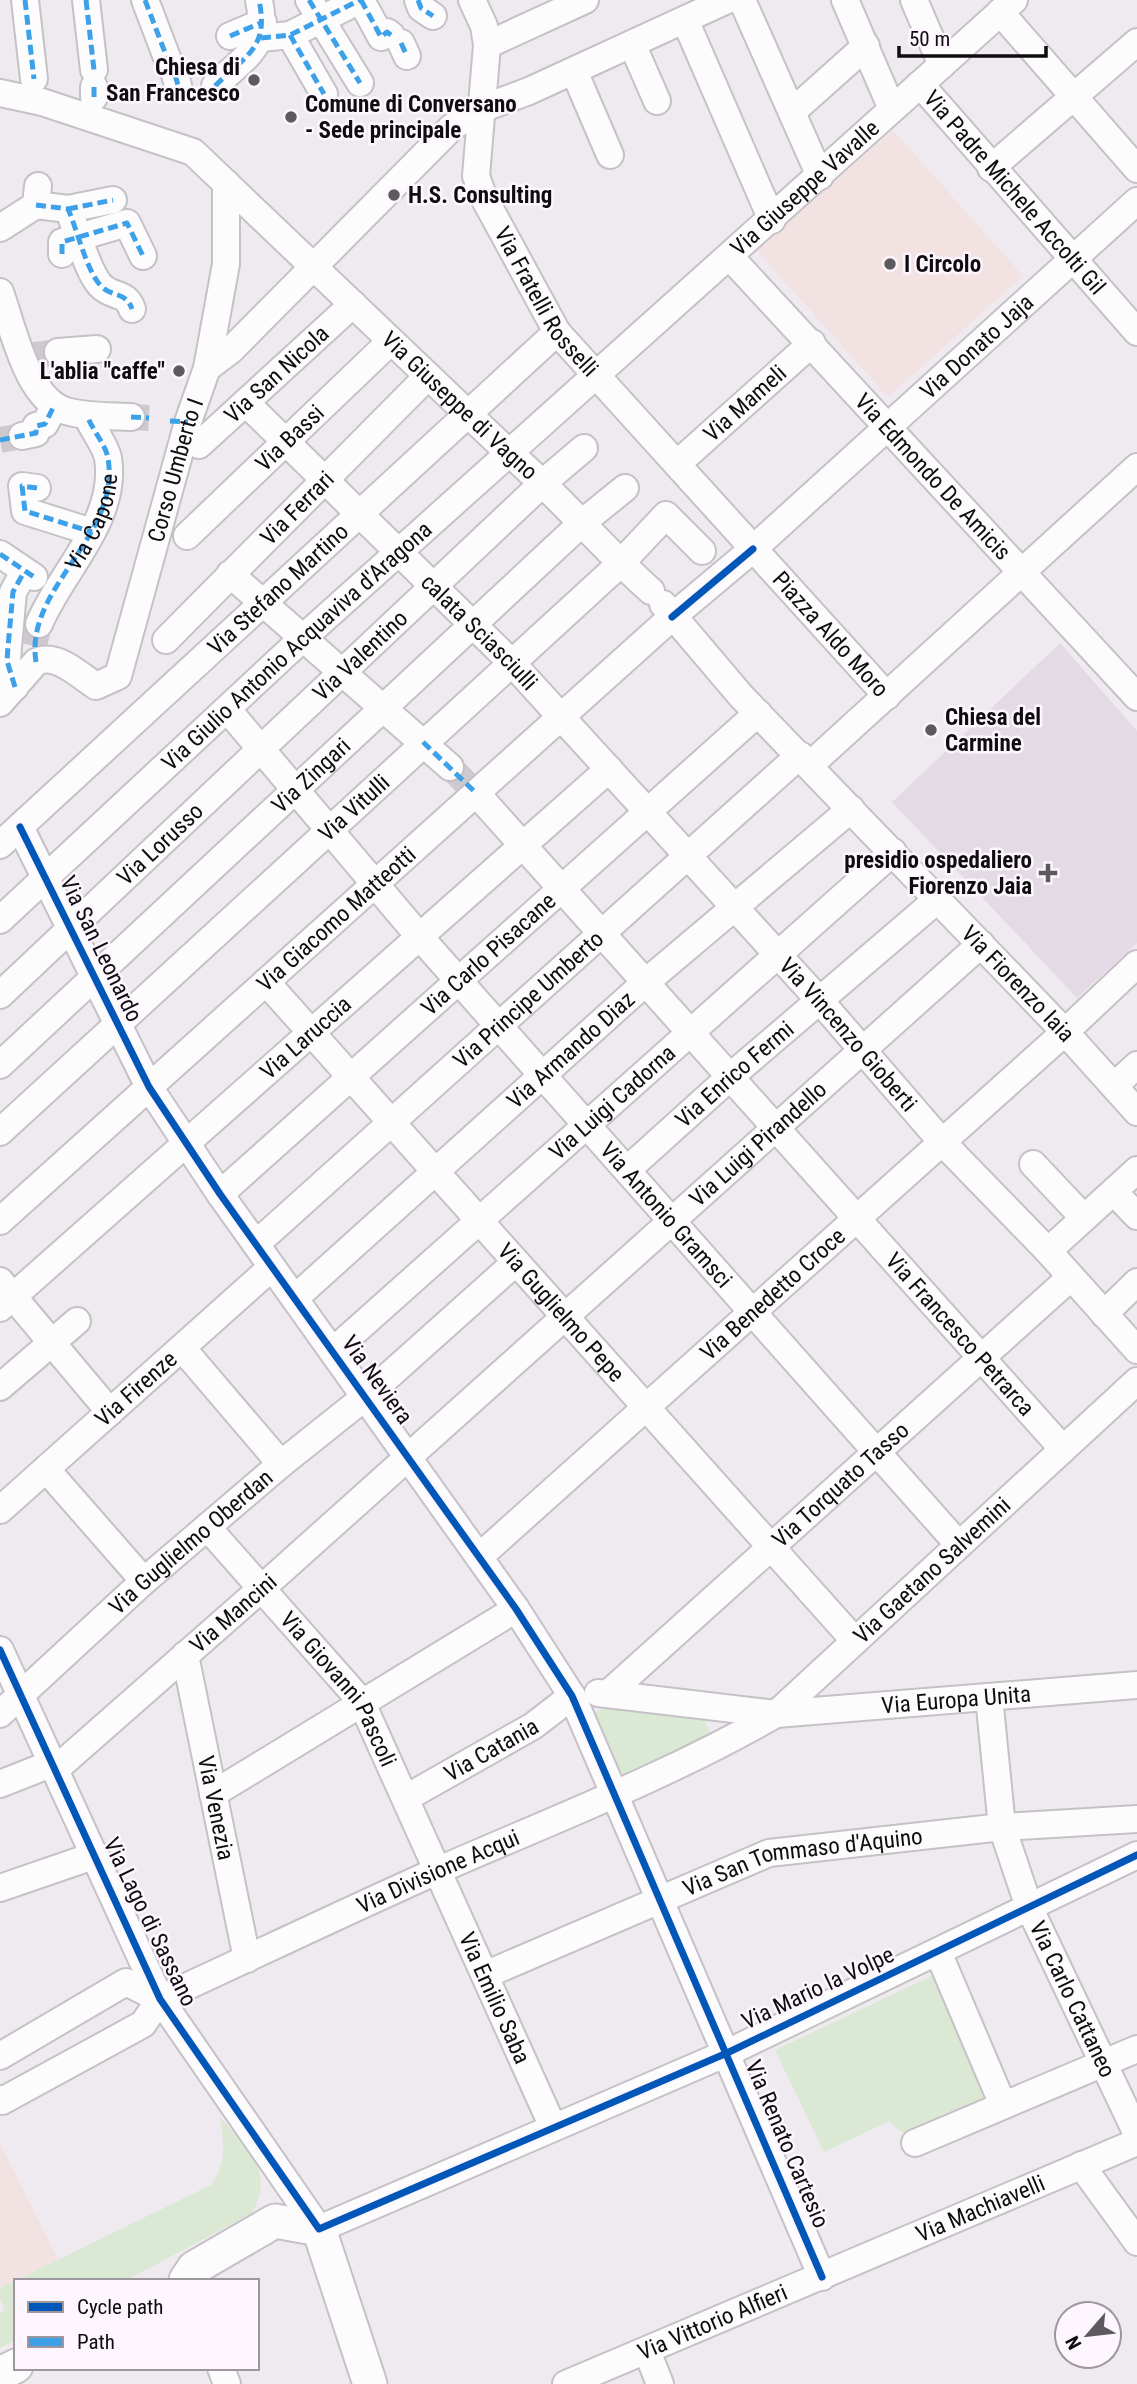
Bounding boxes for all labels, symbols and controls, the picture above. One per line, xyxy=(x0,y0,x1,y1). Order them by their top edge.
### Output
scale bar xyxy=(899,14,1046,58)
text: 50 m xyxy=(909,27,950,51)
place label: Chiesa di San Francesco xyxy=(106,54,240,107)
marker: Chiesa di San Francesco xyxy=(246,72,262,88)
street label: Via Padre Michele Accolti Gil xyxy=(918,85,1111,300)
place label: Comune di Conversano - Sede principale xyxy=(305,91,517,144)
marker: Comune di Conversano - Sede principale xyxy=(283,109,299,125)
street label: Via Giuseppe Vavalle xyxy=(725,114,884,261)
place label: H.S. Consulting xyxy=(408,182,552,209)
marker: H.S. Consulting xyxy=(386,187,402,203)
street label: Via Fratelli Rosselli xyxy=(489,222,604,382)
place label: I Circolo xyxy=(904,251,981,278)
marker: I Circolo xyxy=(882,256,898,272)
street label: Via Donato Jaja xyxy=(914,288,1039,404)
street label: Via San Nicola xyxy=(219,320,334,429)
street label: Via Giuseppe di Vagno xyxy=(376,326,543,485)
place label: L'ablia "caffe" xyxy=(40,358,165,385)
street label: Via Mameli xyxy=(698,359,792,447)
marker: L'ablia "caffe" xyxy=(171,363,187,379)
street label: Via Edmondo De Amicis xyxy=(849,388,1017,565)
street label: Corso Umberto I xyxy=(142,395,209,545)
street label: Via Bassi xyxy=(250,399,329,477)
street label: Via Ferrari xyxy=(255,465,339,550)
street label: Via Capone xyxy=(59,473,123,575)
street label: Via Giulio Antonio Acquaviva d'Aragona xyxy=(156,516,437,776)
street label: Via Stefano Martino xyxy=(202,518,354,660)
street label: Piazza Aldo Moro xyxy=(767,566,894,702)
street label: calata Sciasciulli xyxy=(416,568,543,696)
street label: Via Valentino xyxy=(307,604,413,706)
place label: Chiesa del Carmine xyxy=(945,704,1041,757)
marker: Chiesa del Carmine xyxy=(923,722,939,738)
street label: Via Zingari xyxy=(266,732,356,818)
street label: Via Vitulli xyxy=(313,769,395,847)
street label: Via Lorusso xyxy=(112,797,208,891)
street label: Via Giacomo Matteotti xyxy=(251,841,421,997)
place label: presidio ospedaliero Fiorenzo Jaia xyxy=(844,847,1032,900)
marker: presidio ospedaliero Fiorenzo Jaia xyxy=(1038,863,1058,883)
street label: Via San Leonardo xyxy=(54,872,148,1026)
street label: Via Carlo Pisacane xyxy=(416,887,561,1021)
street label: Via Fiorenzo Iaia xyxy=(956,920,1080,1047)
street label: Via Principe Umberto xyxy=(448,925,609,1074)
street label: Via Vincenzo Gioberti xyxy=(774,952,923,1117)
street label: Via Armando Diaz xyxy=(501,986,640,1114)
street label: Via Laruccia xyxy=(255,990,356,1085)
street label: Via Enrico Fermi xyxy=(670,1015,799,1133)
street label: Via Luigi Cadorna xyxy=(544,1039,681,1165)
street label: Via Luigi Pirandello xyxy=(684,1076,832,1212)
street label: Via Antonio Gramsci xyxy=(595,1137,738,1293)
street label: Via Benedetto Croce xyxy=(695,1222,850,1366)
street label: Via Guglielmo Pepe xyxy=(492,1237,630,1387)
street label: Via Francesco Petrarca xyxy=(880,1247,1040,1421)
street label: Via Neviera xyxy=(336,1330,418,1430)
street label: Via Firenze xyxy=(89,1345,182,1432)
street label: Via Torquato Tasso xyxy=(767,1416,914,1553)
street label: Via Guglielmo Oberdan xyxy=(103,1464,278,1620)
street label: Via Gaetano Salvemini xyxy=(848,1491,1016,1649)
street label: Via Mancini xyxy=(184,1568,282,1658)
street label: Via Giovanni Pascoli xyxy=(275,1606,402,1771)
street label: Via Europa Unita xyxy=(880,1680,1032,1719)
street label: Via Catania xyxy=(439,1712,543,1787)
street label: Via Venezia xyxy=(192,1753,240,1862)
street label: Via San Tommaso d'Aquino xyxy=(679,1822,924,1902)
street label: Via Divisione Acqui xyxy=(353,1824,523,1919)
street label: Via Lago di Sassano xyxy=(97,1833,203,2011)
street label: Via Carlo Cattaneo xyxy=(1024,1917,1121,2082)
street label: Via Emilio Saba xyxy=(453,1928,536,2068)
street label: Via Mario la Volpe xyxy=(738,1941,898,2035)
street label: Via Renato Cartesio xyxy=(739,2056,835,2232)
street label: Via Machiavelli xyxy=(912,2169,1049,2248)
street label: Via Vittorio Alfieri xyxy=(634,2278,791,2366)
legend xyxy=(14,2279,259,2370)
text: Cycle path xyxy=(77,2295,163,2319)
north arrow xyxy=(1053,2300,1123,2370)
text: Path xyxy=(77,2330,115,2354)
text: N xyxy=(1061,2332,1086,2353)

